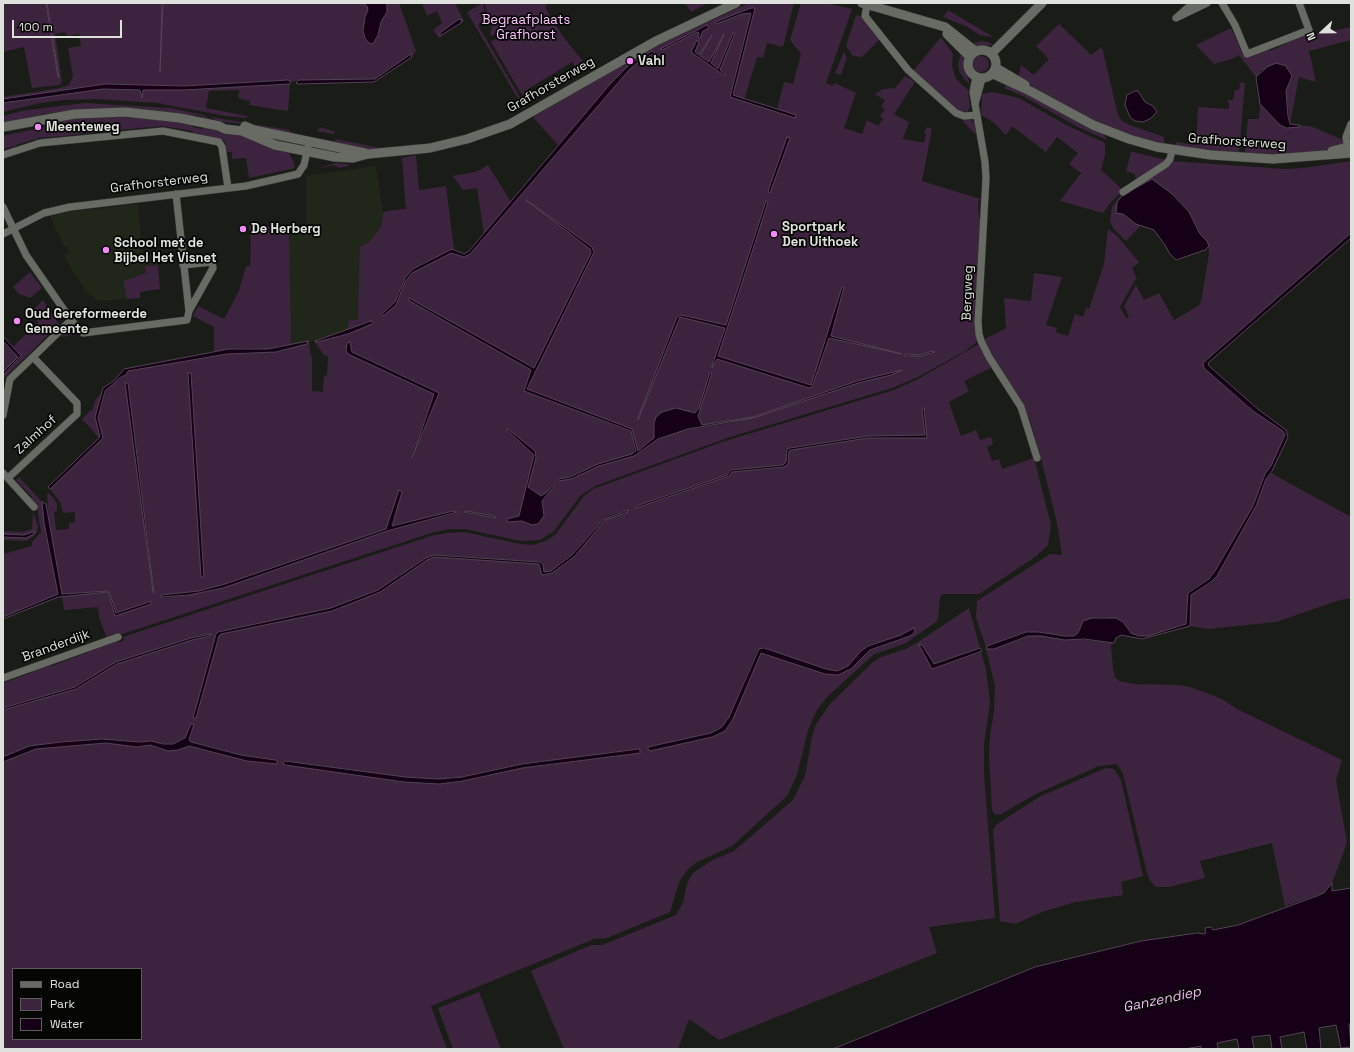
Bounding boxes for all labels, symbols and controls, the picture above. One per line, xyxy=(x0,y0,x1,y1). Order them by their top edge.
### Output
scale bar xyxy=(14,12,124,38)
park label: Begraafplaats Grafhorst xyxy=(482,12,570,43)
north arrow xyxy=(1302,12,1342,52)
text: 100 m xyxy=(19,19,53,35)
text: N xyxy=(1303,30,1319,43)
place label: Vahl xyxy=(638,53,665,69)
street label: Grafhorsterweg xyxy=(505,54,597,116)
marker: Vahl xyxy=(625,56,635,66)
place label: Meenteweg xyxy=(46,119,119,135)
marker: Meenteweg xyxy=(33,122,43,132)
street label: Grafhorsterweg xyxy=(1187,131,1287,153)
street label: Grafhorsterweg xyxy=(109,169,209,197)
place label: Sportpark Den Uithoek xyxy=(782,219,858,250)
place label: De Herberg xyxy=(251,221,321,237)
marker: De Herberg xyxy=(238,224,248,234)
marker: Sportpark Den Uithoek xyxy=(769,229,779,239)
place label: School met de Bijbel Het Visnet xyxy=(114,235,217,266)
marker: School met de Bijbel Het Visnet xyxy=(101,245,111,255)
street label: Bergweg xyxy=(959,265,977,321)
place label: Oud Gereformeerde Gemeente xyxy=(25,306,147,337)
marker: Oud Gereformeerde Gemeente xyxy=(12,316,22,326)
street label: Zalmhof xyxy=(12,412,60,458)
street label: Branderdijk xyxy=(20,626,92,666)
legend xyxy=(12,968,142,1040)
text: Road xyxy=(50,976,79,992)
water label: Ganzendiep xyxy=(1121,984,1203,1016)
text: Park xyxy=(50,996,75,1012)
text: Water xyxy=(50,1016,84,1032)

